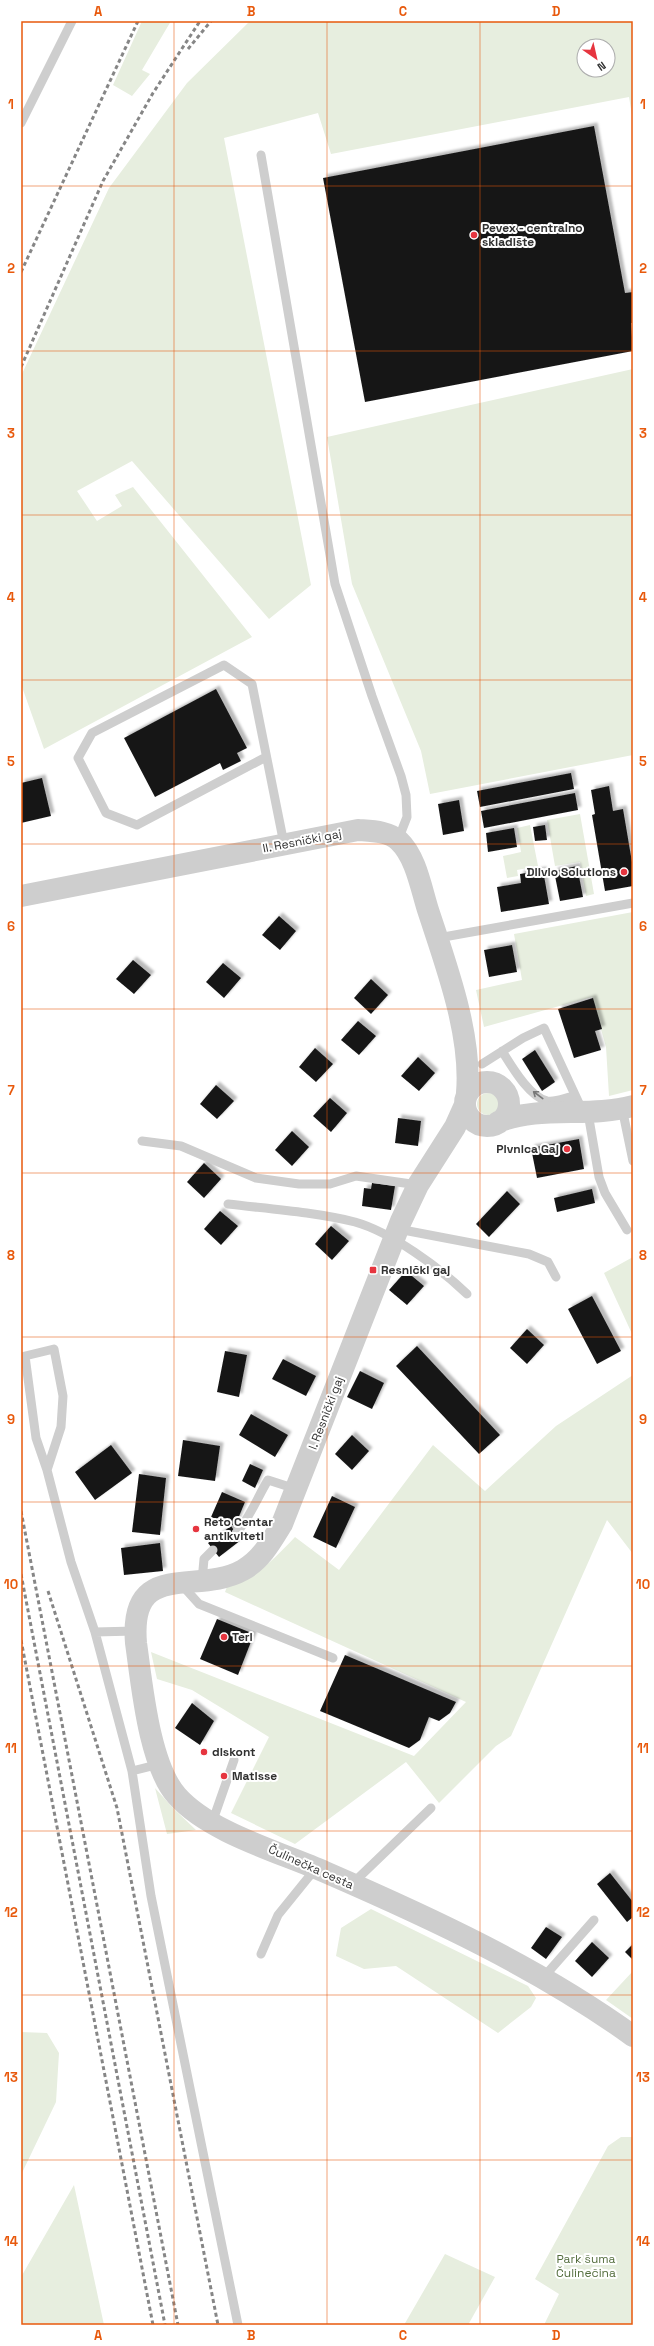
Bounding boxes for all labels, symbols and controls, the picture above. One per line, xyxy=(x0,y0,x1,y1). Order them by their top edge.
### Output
text: A xyxy=(94,3,103,20)
text: B xyxy=(247,3,256,20)
text: C xyxy=(399,3,407,20)
text: D xyxy=(552,3,561,20)
north arrow xyxy=(576,38,616,78)
text: N xyxy=(595,58,609,74)
text: 1 xyxy=(8,96,14,113)
text: 1 xyxy=(640,96,646,113)
place label: Pevex - centralno skladište xyxy=(482,220,583,250)
marker: Pevex - centralno skladište xyxy=(469,230,479,240)
text: 2 xyxy=(7,260,15,277)
text: 2 xyxy=(639,260,647,277)
text: 3 xyxy=(7,425,15,442)
text: 3 xyxy=(639,425,647,442)
text: 4 xyxy=(7,589,15,606)
text: 4 xyxy=(639,589,647,606)
text: 5 xyxy=(7,753,15,770)
text: 5 xyxy=(639,753,647,770)
street label: II. Resnički gaj xyxy=(261,825,343,856)
place label: Dlivio Solutions xyxy=(527,864,616,880)
marker: Dlivio Solutions xyxy=(619,867,629,877)
text: 6 xyxy=(7,918,15,935)
text: 6 xyxy=(639,918,647,935)
text: 7 xyxy=(7,1082,15,1099)
text: 7 xyxy=(639,1082,647,1099)
one-way arrow xyxy=(533,1091,544,1099)
place label: Pivnica Gaj xyxy=(496,1141,559,1157)
marker: Pivnica Gaj xyxy=(562,1144,572,1154)
text: 8 xyxy=(7,1247,15,1264)
text: 8 xyxy=(639,1247,647,1264)
place label: Resnički gaj xyxy=(381,1262,450,1278)
marker: Resnički gaj xyxy=(368,1265,378,1275)
street label: I. Resnički gaj xyxy=(305,1374,347,1452)
text: 9 xyxy=(7,1411,15,1428)
text: 9 xyxy=(639,1411,647,1428)
place label: Reto Centar antikviteti xyxy=(204,1514,273,1544)
marker: Reto Centar antikviteti xyxy=(191,1524,201,1534)
text: 10 xyxy=(4,1576,18,1593)
text: 10 xyxy=(636,1576,650,1593)
place label: Teri xyxy=(232,1629,253,1645)
marker: Teri xyxy=(219,1632,229,1642)
text: 11 xyxy=(5,1740,17,1757)
text: 11 xyxy=(637,1740,649,1757)
place label: diskont xyxy=(212,1744,256,1760)
marker: diskont xyxy=(199,1747,209,1757)
place label: Matisse xyxy=(232,1768,277,1784)
marker: Matisse xyxy=(219,1771,229,1781)
street label: Čulinečka cesta xyxy=(266,1841,356,1893)
text: 12 xyxy=(4,1904,18,1921)
text: 12 xyxy=(636,1904,650,1921)
text: 13 xyxy=(4,2069,18,2086)
text: 13 xyxy=(636,2069,650,2086)
text: 14 xyxy=(4,2233,18,2250)
text: 14 xyxy=(636,2233,650,2250)
park label: Park šuma Čulinečina xyxy=(556,2251,616,2281)
text: A xyxy=(94,2327,103,2344)
text: B xyxy=(247,2327,256,2344)
text: C xyxy=(399,2327,407,2344)
text: D xyxy=(552,2327,561,2344)

